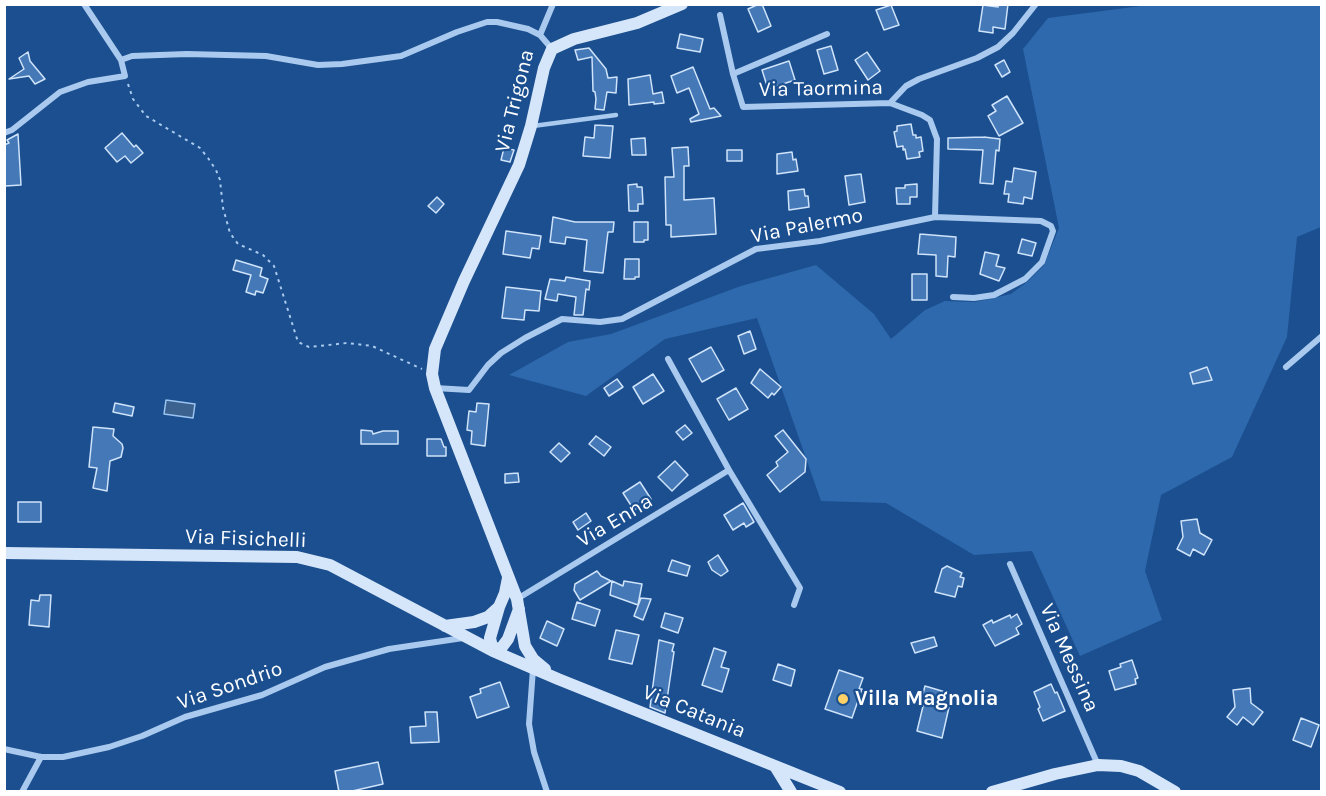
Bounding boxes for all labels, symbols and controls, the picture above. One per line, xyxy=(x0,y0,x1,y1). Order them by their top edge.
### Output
street label: Via Trigona xyxy=(490,47,540,155)
street label: Via Taormina xyxy=(759,75,883,103)
street label: Via Palermo xyxy=(749,203,865,249)
street label: Via Enna xyxy=(573,489,657,553)
street label: Via Fisichelli xyxy=(185,524,307,554)
street label: Via Messina xyxy=(1034,600,1104,716)
street label: Via Sondrio xyxy=(174,656,286,716)
street label: Via Catania xyxy=(639,680,749,744)
place label: Villa Magnolia xyxy=(855,686,998,712)
marker: Villa Magnolia xyxy=(836,692,850,706)

